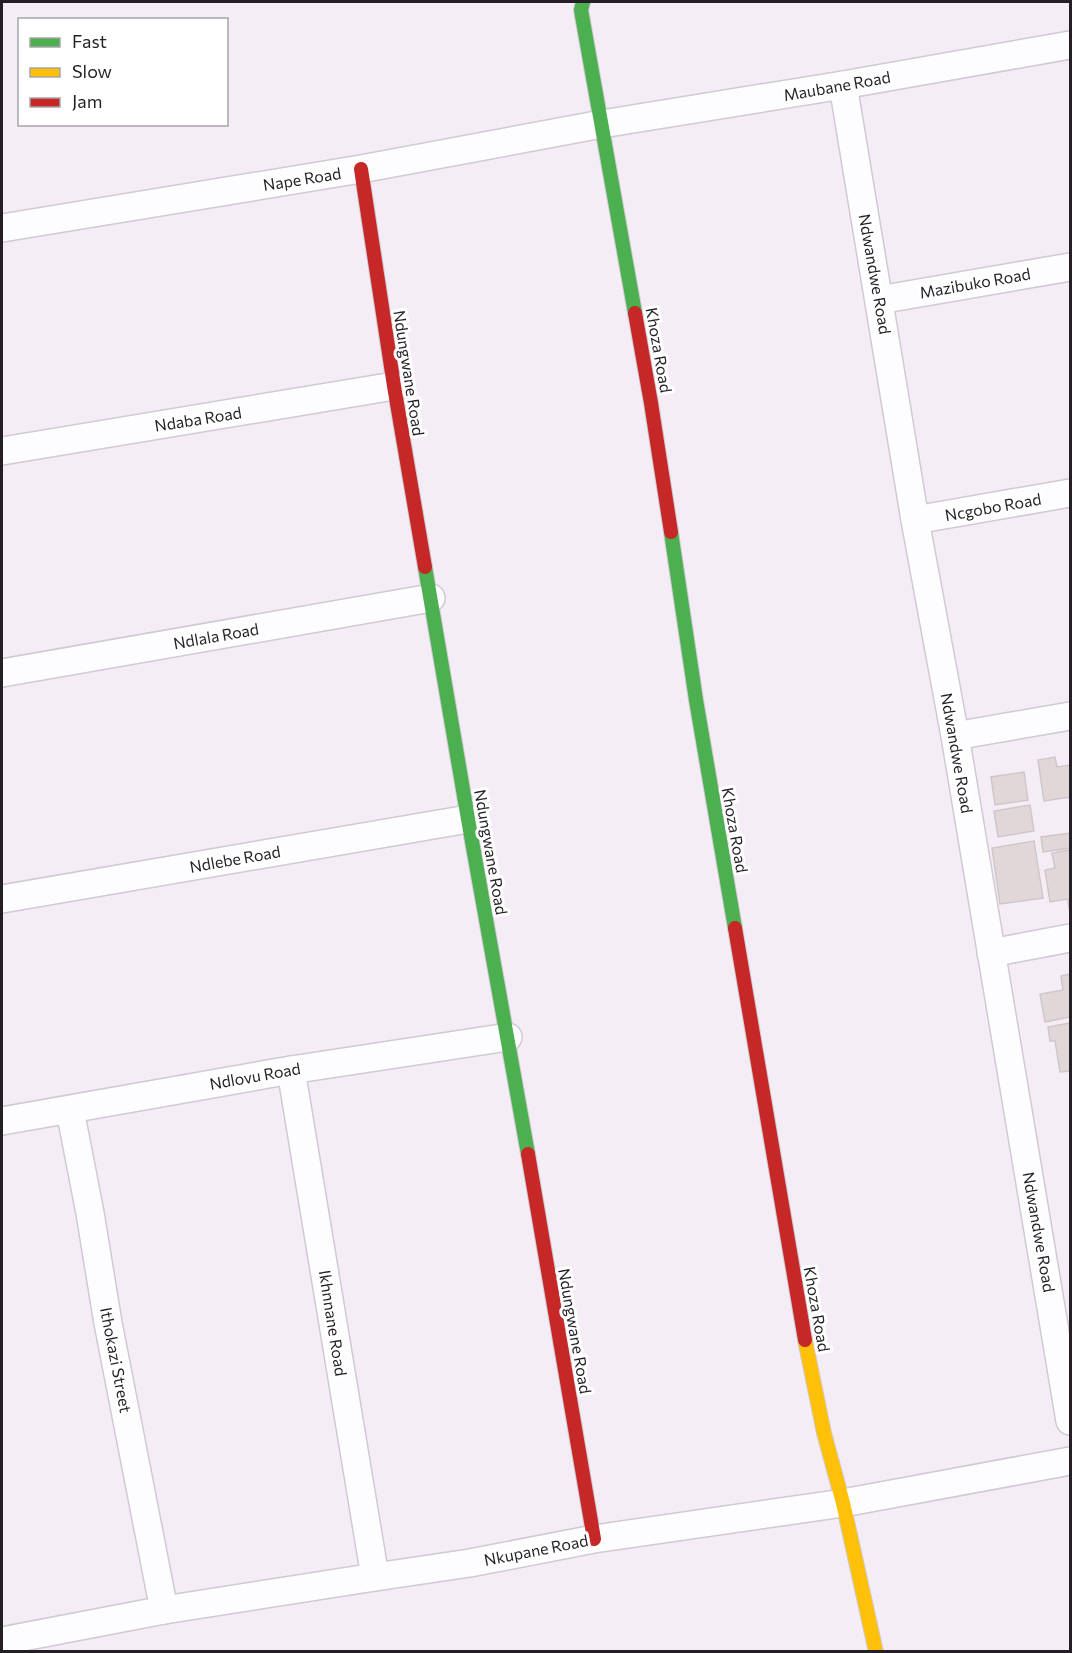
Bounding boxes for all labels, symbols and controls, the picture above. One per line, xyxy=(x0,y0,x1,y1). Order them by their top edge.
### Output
legend xyxy=(18,18,228,126)
text: Fast xyxy=(72,30,107,52)
text: Slow xyxy=(72,60,112,82)
street label: Maubane Road xyxy=(782,67,892,104)
text: Jam xyxy=(72,90,102,112)
street label: Nape Road xyxy=(262,163,342,194)
street label: Ndwandwe Road xyxy=(856,212,895,336)
street label: Mazibuko Road xyxy=(918,263,1032,302)
street label: Khoza Road xyxy=(643,306,676,394)
street label: Ndungwane Road xyxy=(390,309,429,437)
street label: Ndaba Road xyxy=(153,402,243,435)
street label: Ncgobo Road xyxy=(943,489,1043,524)
street label: Ndlala Road xyxy=(172,619,260,652)
street label: Ndwandwe Road xyxy=(938,691,977,815)
street label: Khoza Road xyxy=(719,786,752,874)
street label: Ndungwane Road xyxy=(471,788,512,916)
street label: Ndlebe Road xyxy=(188,841,282,876)
street label: Ndlovu Road xyxy=(208,1058,302,1093)
street label: Ndwandwe Road xyxy=(1020,1170,1059,1294)
street label: Khoza Road xyxy=(801,1265,834,1353)
street label: Ndungwane Road xyxy=(555,1267,596,1395)
street label: Ikhnnane Road xyxy=(316,1269,351,1377)
street label: Ithokazi Street xyxy=(97,1305,136,1415)
street label: Nkupane Road xyxy=(482,1530,590,1569)

